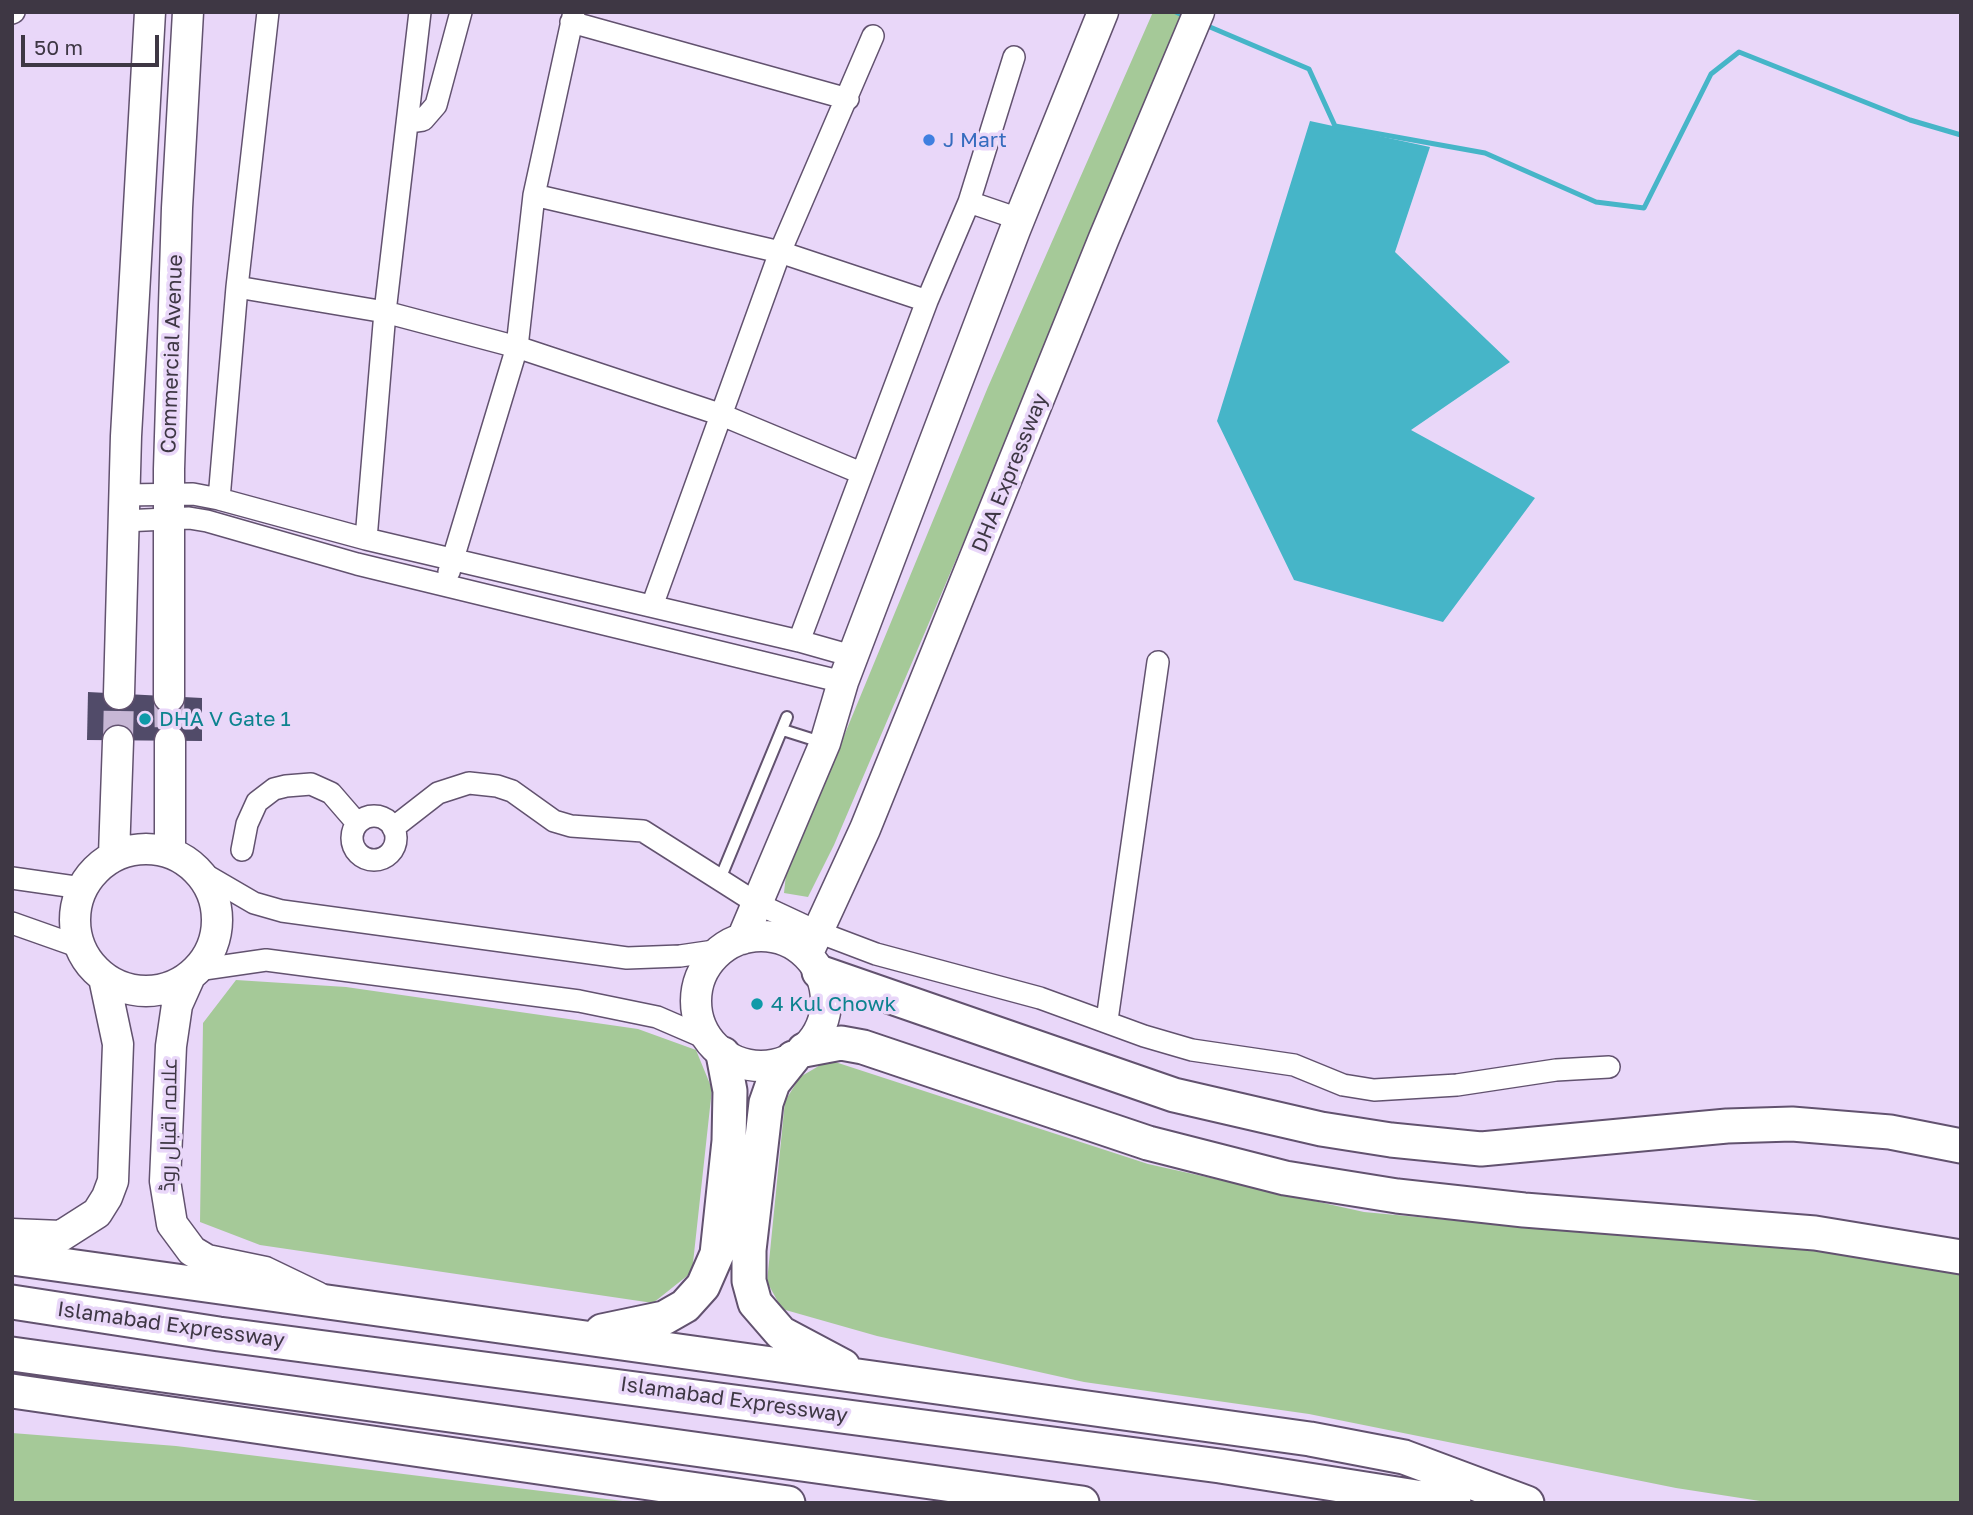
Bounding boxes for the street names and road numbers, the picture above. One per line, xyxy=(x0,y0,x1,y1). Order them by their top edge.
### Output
street label: Commercial Avenue xyxy=(156,254,188,454)
street label: DHA Expressway xyxy=(967,390,1053,556)
street label: علامہ اقبال روڈ xyxy=(155,1058,183,1192)
street label: Islamabad Expressway xyxy=(56,1297,286,1353)
street label: Islamabad Expressway xyxy=(619,1372,849,1428)

